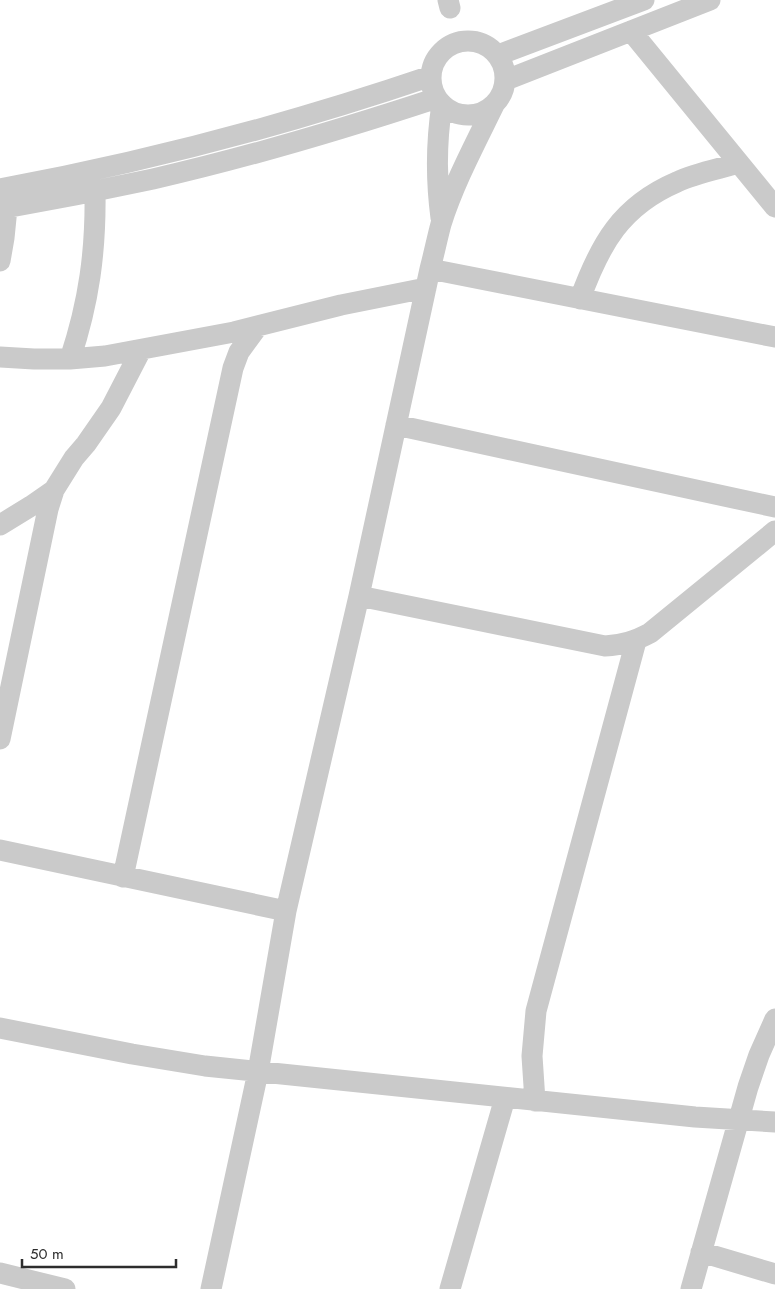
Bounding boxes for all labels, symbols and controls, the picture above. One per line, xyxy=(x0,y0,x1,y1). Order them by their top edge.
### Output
scale bar xyxy=(22,1236,176,1268)
text: 50 m xyxy=(30,1243,64,1265)

